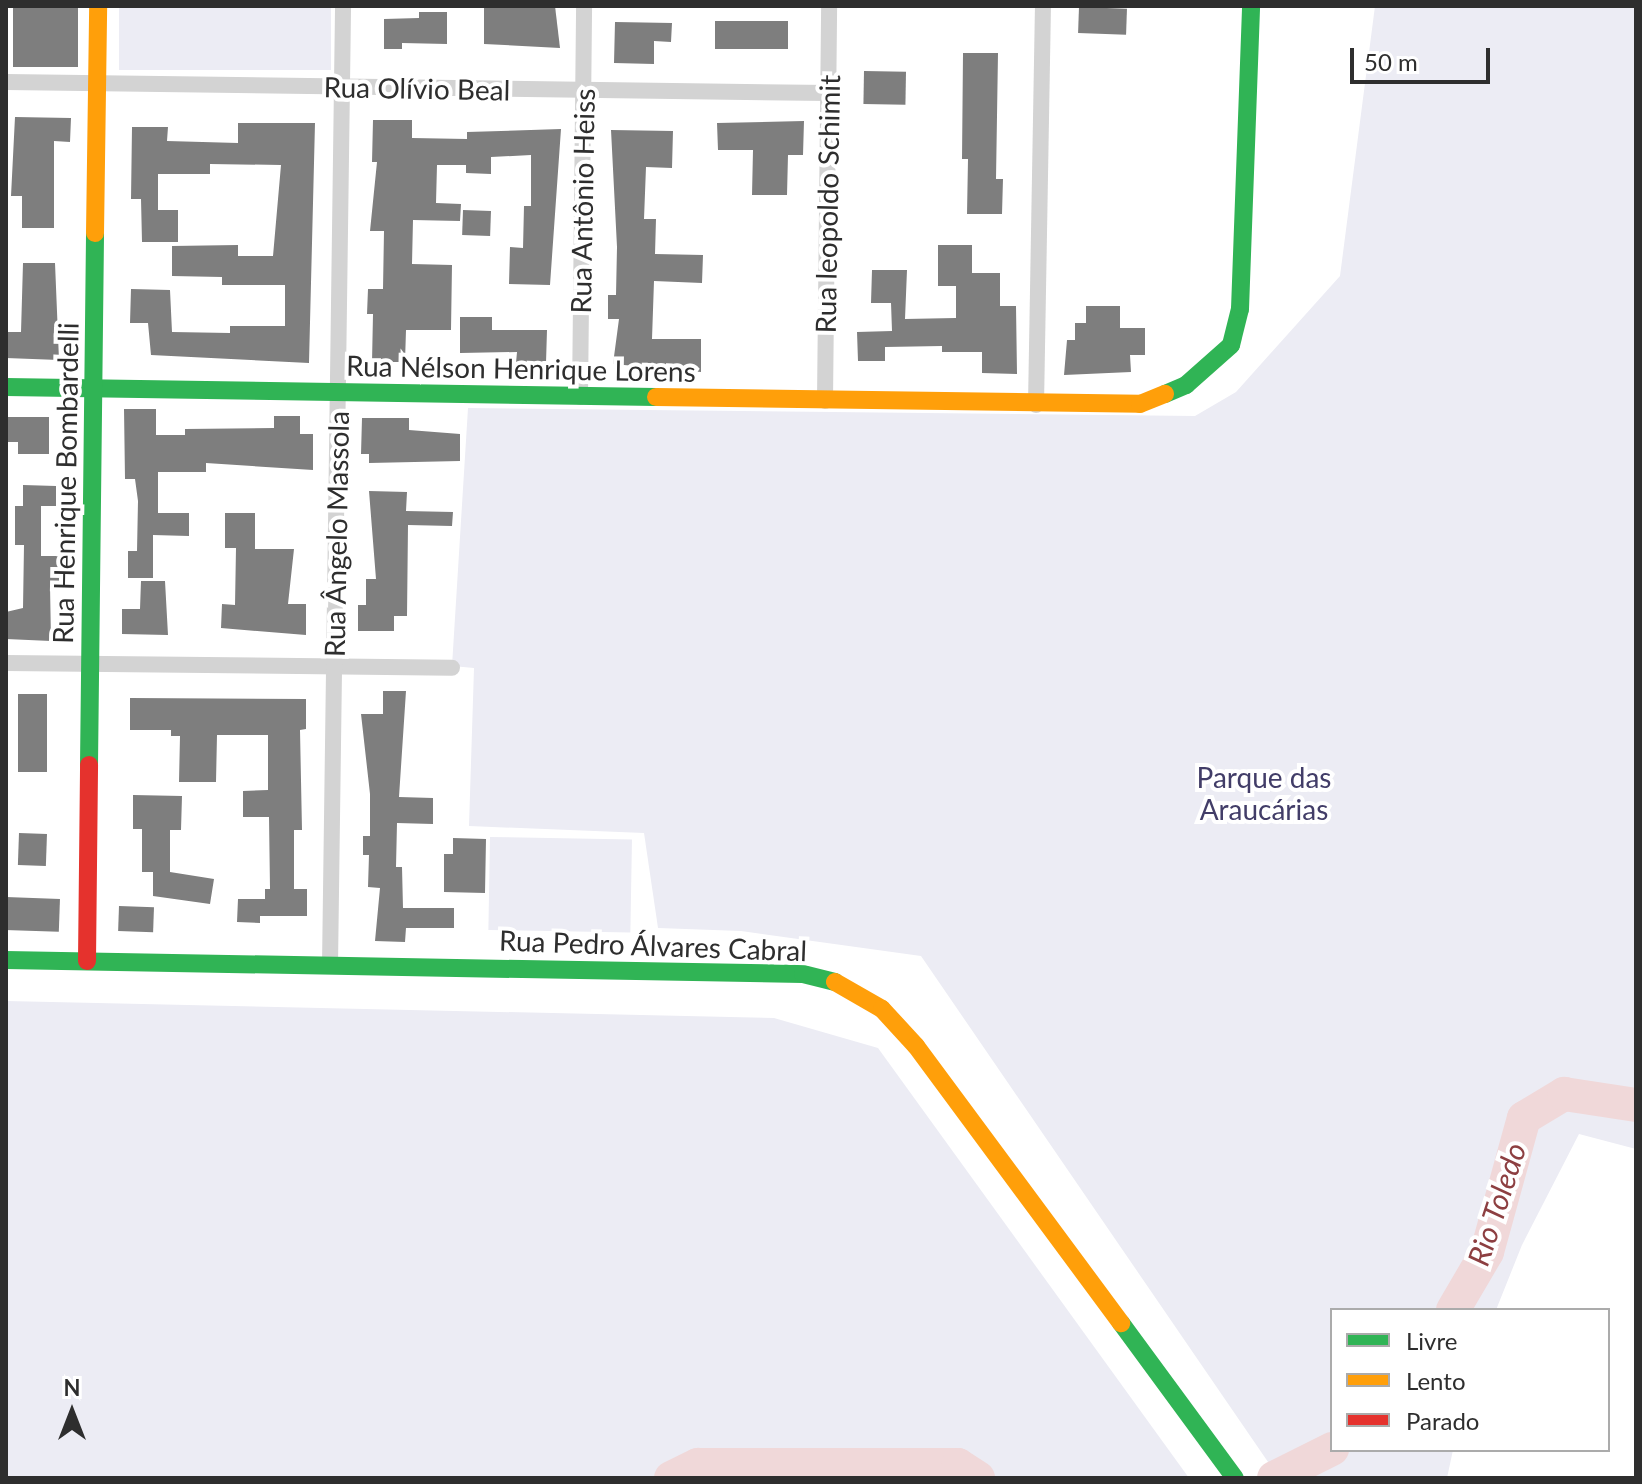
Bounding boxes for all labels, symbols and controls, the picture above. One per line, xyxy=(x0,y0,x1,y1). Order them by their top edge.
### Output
scale bar xyxy=(1354,32,1494,82)
text: 50 m xyxy=(1364,47,1418,76)
street label: Rua Olívio Beal xyxy=(323,70,511,106)
street label: Rua leopoldo Schimit xyxy=(808,75,846,333)
street label: Rua Antônio Heiss xyxy=(563,88,601,314)
street label: Rua Henrique Bombardelli xyxy=(45,322,85,644)
street label: Rua Nélson Henrique Lorens xyxy=(346,348,696,388)
street label: Rua Ângelo Massola xyxy=(317,410,355,658)
park label: Parque das Araucárias xyxy=(1197,760,1331,826)
street label: Rua Pedro Álvares Cabral xyxy=(498,923,808,967)
water label: Rio Toledo xyxy=(1459,1138,1533,1270)
legend xyxy=(1330,1308,1610,1452)
text: Livre xyxy=(1406,1326,1457,1355)
text: Lento xyxy=(1406,1366,1466,1395)
north arrow xyxy=(32,1372,112,1452)
text: N xyxy=(64,1374,80,1401)
text: Parado xyxy=(1406,1406,1479,1435)

